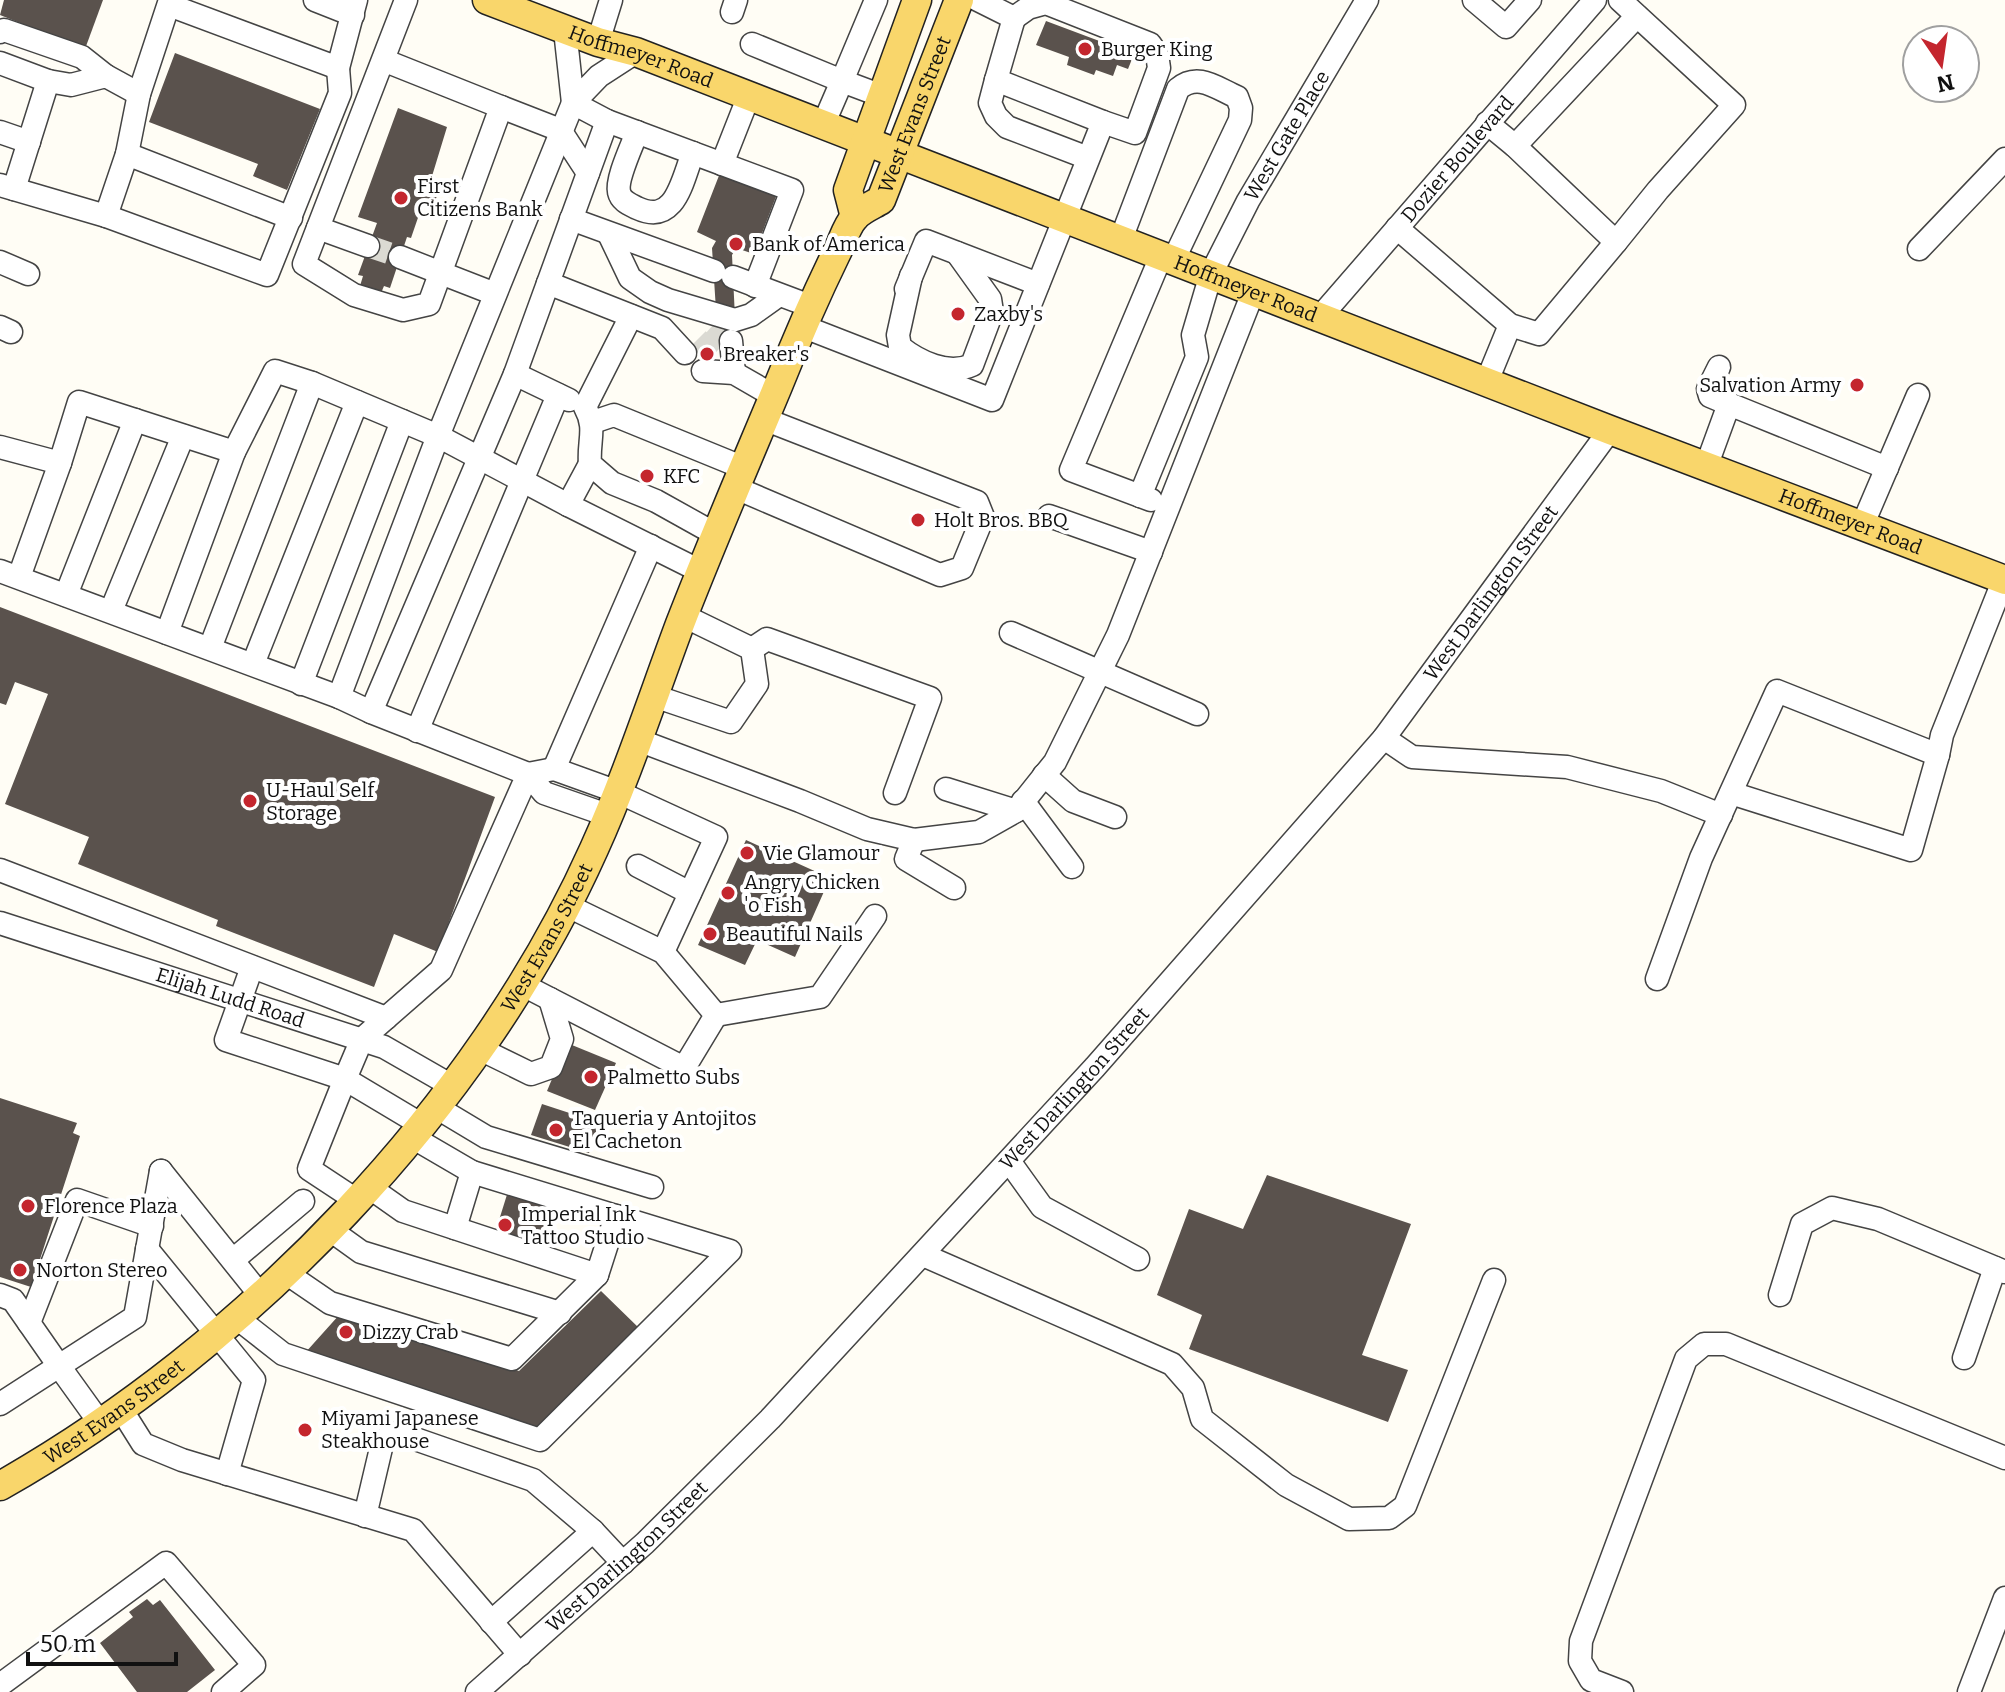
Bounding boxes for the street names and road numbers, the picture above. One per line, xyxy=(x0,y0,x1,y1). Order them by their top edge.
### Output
street label: Hoffmeyer Road xyxy=(565,20,717,93)
street label: West Evans Street xyxy=(873,33,956,196)
street label: West Gate Place xyxy=(1239,66,1335,205)
street label: Dozier Boulevard xyxy=(1396,91,1519,227)
street label: Hoffmeyer Road xyxy=(1171,250,1321,327)
street label: Hoffmeyer Road xyxy=(1775,483,1926,559)
street label: West Darlington Street xyxy=(1419,500,1563,685)
street label: West Evans Street xyxy=(496,860,598,1016)
street label: Elijah Ludd Road xyxy=(153,962,308,1033)
street label: West Darlington Street xyxy=(994,1002,1154,1175)
street label: West Evans Street xyxy=(39,1354,189,1469)
street label: West Darlington Street xyxy=(541,1476,712,1637)

